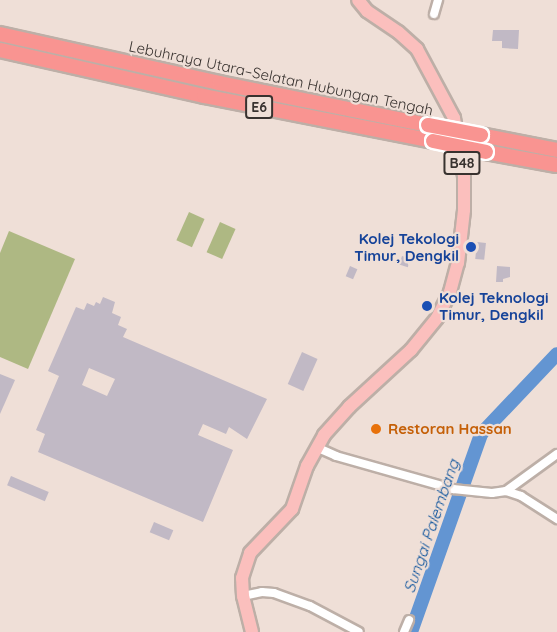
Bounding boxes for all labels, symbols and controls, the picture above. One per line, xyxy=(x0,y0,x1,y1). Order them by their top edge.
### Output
street label: Lebuhraya Utara–Selatan Hubungan Tengah xyxy=(127,37,435,119)
road number: E6 xyxy=(244,96,274,118)
road number: B48 xyxy=(442,152,482,174)
place label: Kolej Tekologi Timur, Dengkil xyxy=(354,229,459,264)
marker: Kolej Tekologi Timur, Dengkil xyxy=(464,240,478,254)
place label: Kolej Teknologi Timur, Dengkil xyxy=(439,288,549,323)
marker: Kolej Teknologi Timur, Dengkil xyxy=(420,299,434,313)
place label: Restoran Hassan xyxy=(388,420,512,438)
marker: Restoran Hassan xyxy=(369,422,383,436)
water label: Sungai Palembang xyxy=(399,457,463,595)

